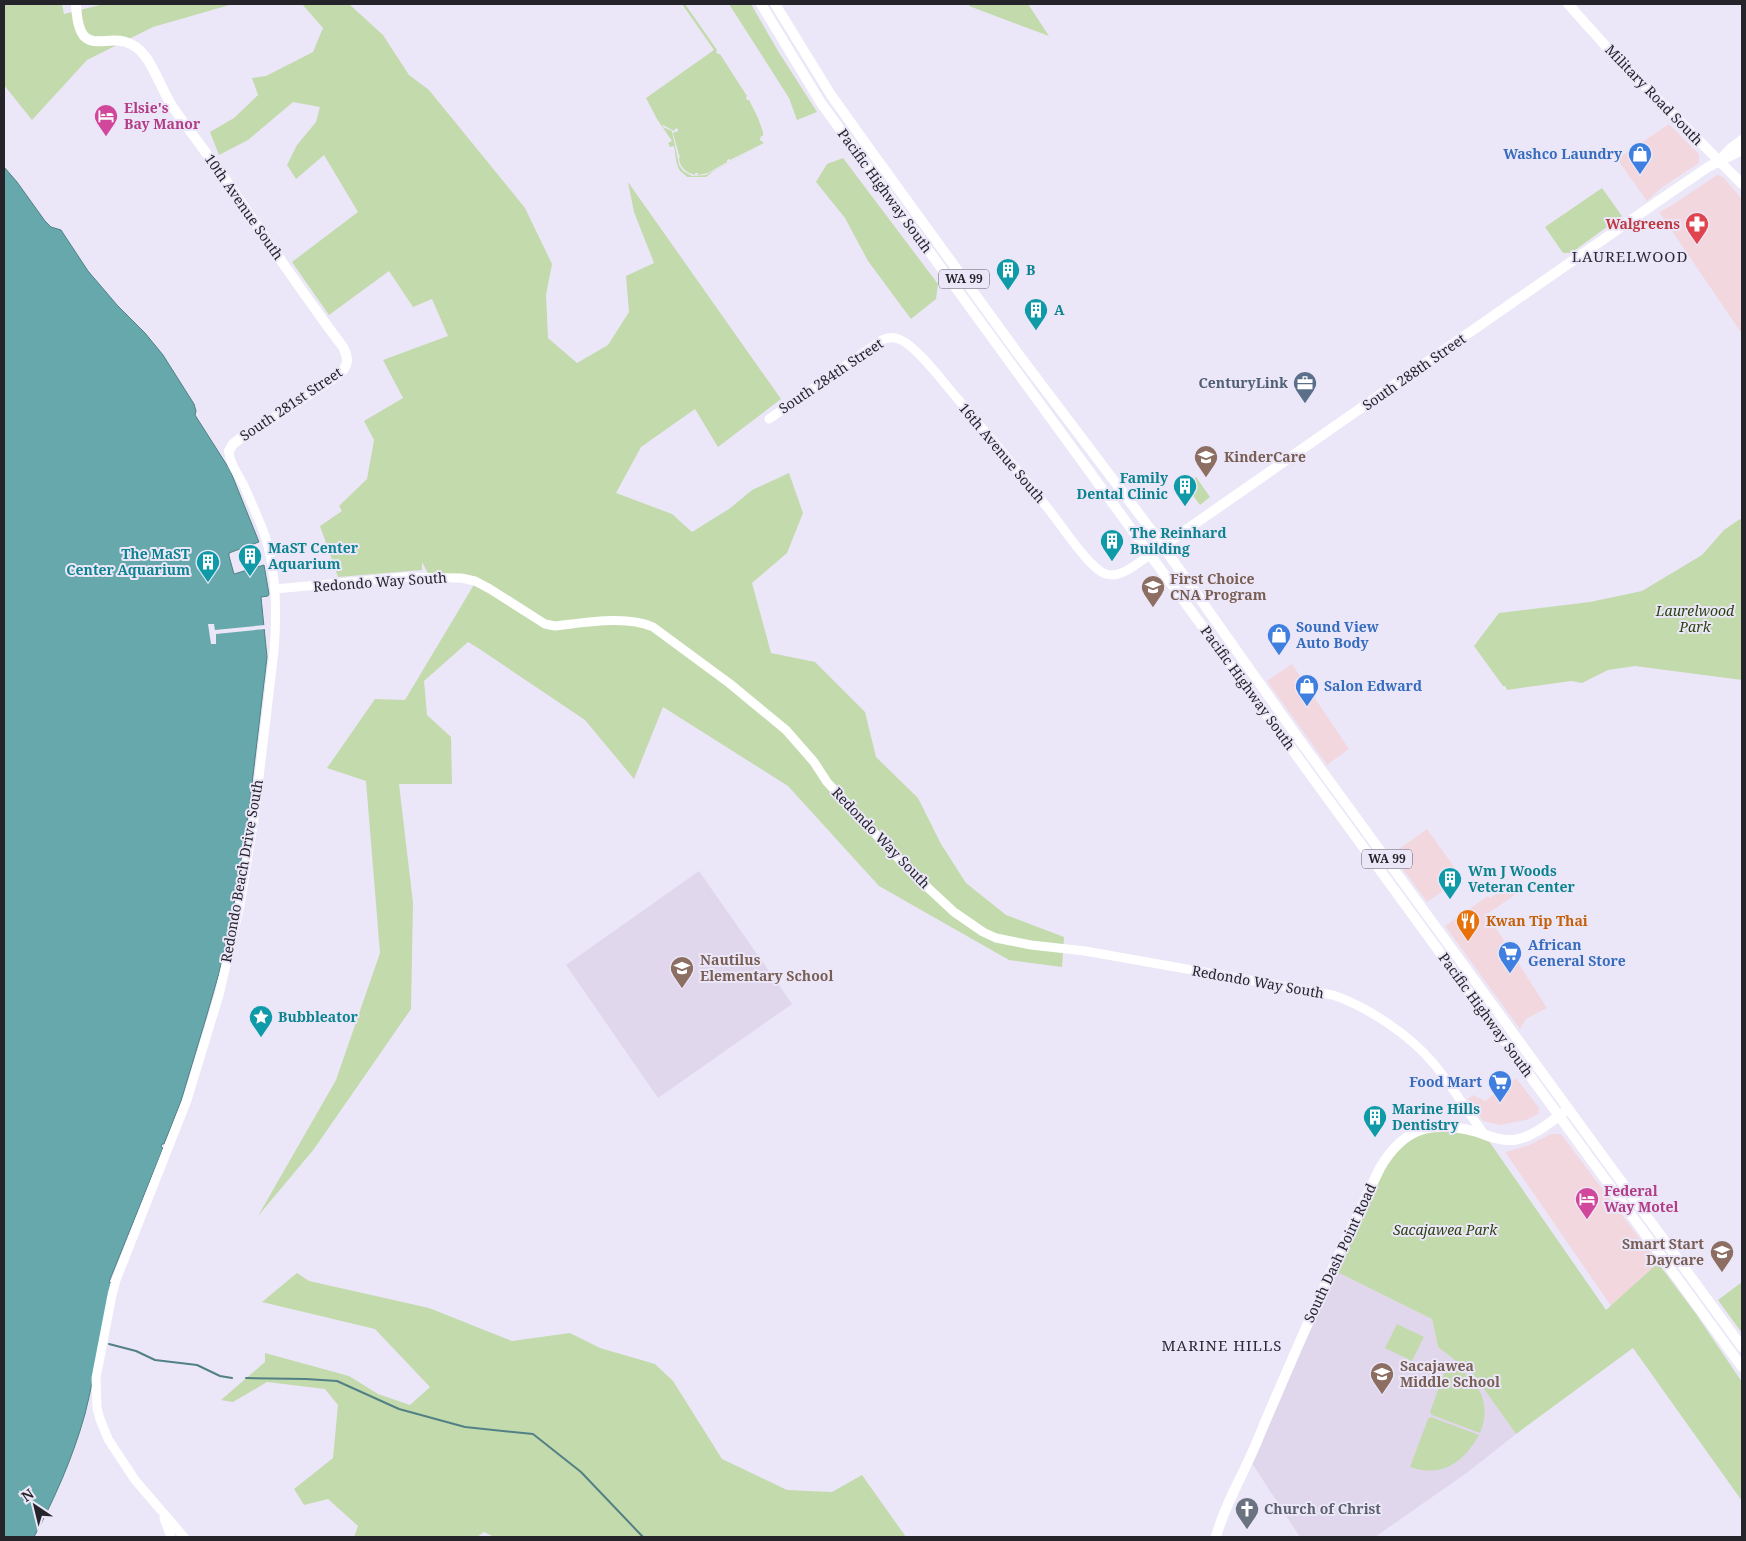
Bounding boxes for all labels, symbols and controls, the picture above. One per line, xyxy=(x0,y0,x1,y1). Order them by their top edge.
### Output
street label: Military Road South xyxy=(1601,40,1708,149)
place label: Elsie's Bay Manor xyxy=(124,98,201,133)
hotel icon: Elsie's Bay Manor xyxy=(93,103,119,137)
street label: Pacific Highway South xyxy=(834,125,937,257)
shop icon: Washco Laundry xyxy=(1627,141,1653,175)
place label: Washco Laundry xyxy=(1503,144,1623,163)
street label: 10th Avenue South xyxy=(201,150,288,264)
pharmacy icon: Walgreens xyxy=(1684,211,1710,245)
place label: Walgreens xyxy=(1605,214,1680,233)
district label: LAURELWOOD xyxy=(1572,246,1688,266)
building icon: B xyxy=(995,257,1021,291)
place label: B xyxy=(1026,260,1035,279)
road number: WA 99 xyxy=(939,270,989,288)
building icon: A xyxy=(1023,297,1049,331)
place label: A xyxy=(1054,300,1065,319)
street label: South 288th Street xyxy=(1358,329,1469,414)
street label: South 284th Street xyxy=(775,334,887,418)
street label: South 281st Street xyxy=(236,362,346,445)
office icon: CenturyLink xyxy=(1292,370,1318,404)
place label: CenturyLink xyxy=(1199,373,1288,392)
street label: 16th Avenue South xyxy=(955,399,1050,507)
school or university icon: KinderCare xyxy=(1193,444,1219,478)
place label: KinderCare xyxy=(1224,447,1306,466)
place label: Family Dental Clinic xyxy=(1076,468,1169,503)
building icon: Family Dental Clinic xyxy=(1172,473,1198,507)
place label: The Reinhard Building xyxy=(1130,523,1227,558)
building icon: The Reinhard Building xyxy=(1099,528,1125,562)
place label: MaST Center Aquarium xyxy=(268,538,359,573)
building icon: MaST Center Aquarium xyxy=(237,543,263,577)
place label: The MaST Center Aquarium xyxy=(66,544,190,579)
building icon: The MaST Center Aquarium xyxy=(195,549,221,583)
street label: Redondo Way South xyxy=(312,567,448,596)
place label: First Choice CNA Program xyxy=(1170,569,1267,604)
school or university icon: First Choice CNA Program xyxy=(1140,574,1166,608)
park label: Laurelwood Park xyxy=(1655,601,1735,636)
place label: Sound View Auto Body xyxy=(1296,617,1379,652)
street label: Pacific Highway South xyxy=(1197,622,1300,754)
shop icon: Sound View Auto Body xyxy=(1266,622,1292,656)
shop icon: Salon Edward xyxy=(1294,673,1320,707)
place label: Salon Edward xyxy=(1324,676,1422,695)
street label: Redondo Beach Drive South xyxy=(216,778,267,964)
street label: Redondo Way South xyxy=(828,783,935,892)
road number: WA 99 xyxy=(1362,850,1412,869)
place label: Wm J Woods Veteran Center xyxy=(1468,861,1575,896)
building icon: Wm J Woods Veteran Center xyxy=(1437,866,1463,900)
restaurant icon: Kwan Tip Thai xyxy=(1455,908,1481,942)
place label: Kwan Tip Thai xyxy=(1486,911,1588,930)
place label: African General Store xyxy=(1528,935,1626,970)
supermarket icon: African General Store xyxy=(1497,940,1523,974)
street label: Pacific Highway South xyxy=(1435,949,1538,1081)
place label: Nautilus Elementary School xyxy=(700,950,833,985)
school or university icon: Nautilus Elementary School xyxy=(669,955,695,989)
street label: Redondo Way South xyxy=(1190,961,1326,1003)
place icon: Bubbleator xyxy=(248,1004,274,1038)
place label: Bubbleator xyxy=(278,1007,359,1026)
supermarket icon: Food Mart xyxy=(1487,1069,1513,1103)
place label: Food Mart xyxy=(1409,1072,1482,1091)
place label: Marine Hills Dentistry xyxy=(1392,1099,1480,1134)
building icon: Marine Hills Dentistry xyxy=(1362,1104,1388,1138)
street label: South Dash Point Road xyxy=(1299,1180,1380,1325)
place label: Federal Way Motel xyxy=(1604,1181,1679,1216)
hotel icon: Federal Way Motel xyxy=(1574,1186,1600,1220)
park label: Sacajawea Park xyxy=(1393,1220,1498,1239)
place label: Smart Start Daycare xyxy=(1622,1234,1704,1269)
school or university icon: Smart Start Daycare xyxy=(1709,1239,1735,1273)
district label: MARINE HILLS xyxy=(1162,1335,1282,1355)
place label: Sacajawea Middle School xyxy=(1400,1356,1500,1391)
school or university icon: Sacajawea Middle School xyxy=(1369,1361,1395,1395)
north arrow xyxy=(10,1481,60,1531)
text: N xyxy=(17,1484,37,1506)
church icon: Church of Christ xyxy=(1234,1496,1260,1530)
place label: Church of Christ xyxy=(1264,1499,1381,1518)

